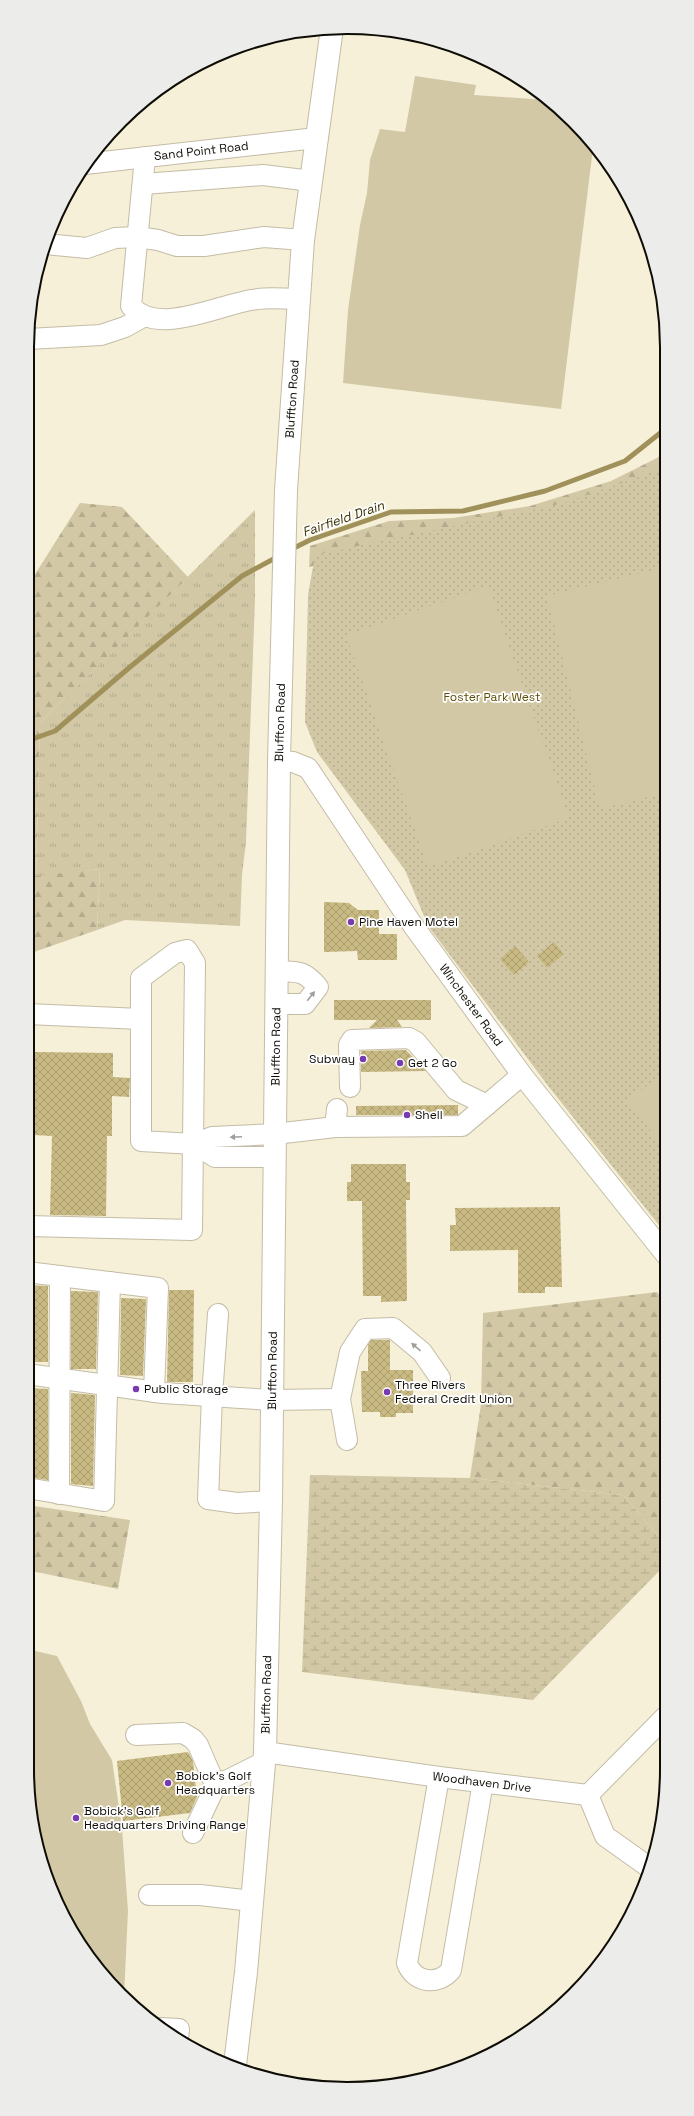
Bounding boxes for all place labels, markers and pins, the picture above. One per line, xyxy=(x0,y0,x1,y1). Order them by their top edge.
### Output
place label: Pine Haven Motel xyxy=(359,914,458,930)
marker: Pine Haven Motel xyxy=(346,917,356,927)
place label: Subway xyxy=(309,1051,355,1067)
marker: Subway xyxy=(358,1054,368,1064)
place label: Get 2 Go xyxy=(408,1055,457,1071)
marker: Get 2 Go xyxy=(395,1058,405,1068)
place label: Shell xyxy=(415,1107,443,1123)
marker: Shell xyxy=(402,1110,412,1120)
place label: Three Rivers Federal Credit Union xyxy=(395,1377,512,1407)
place label: Public Storage xyxy=(144,1381,228,1397)
marker: Public Storage xyxy=(131,1384,141,1394)
marker: Three Rivers Federal Credit Union xyxy=(382,1387,392,1397)
place label: Bobick's Golf Headquarters xyxy=(176,1768,255,1798)
marker: Bobick's Golf Headquarters xyxy=(163,1778,173,1788)
place label: Bobick's Golf Headquarters Driving Range xyxy=(84,1803,246,1833)
marker: Bobick's Golf Headquarters Driving Range xyxy=(71,1813,81,1823)

